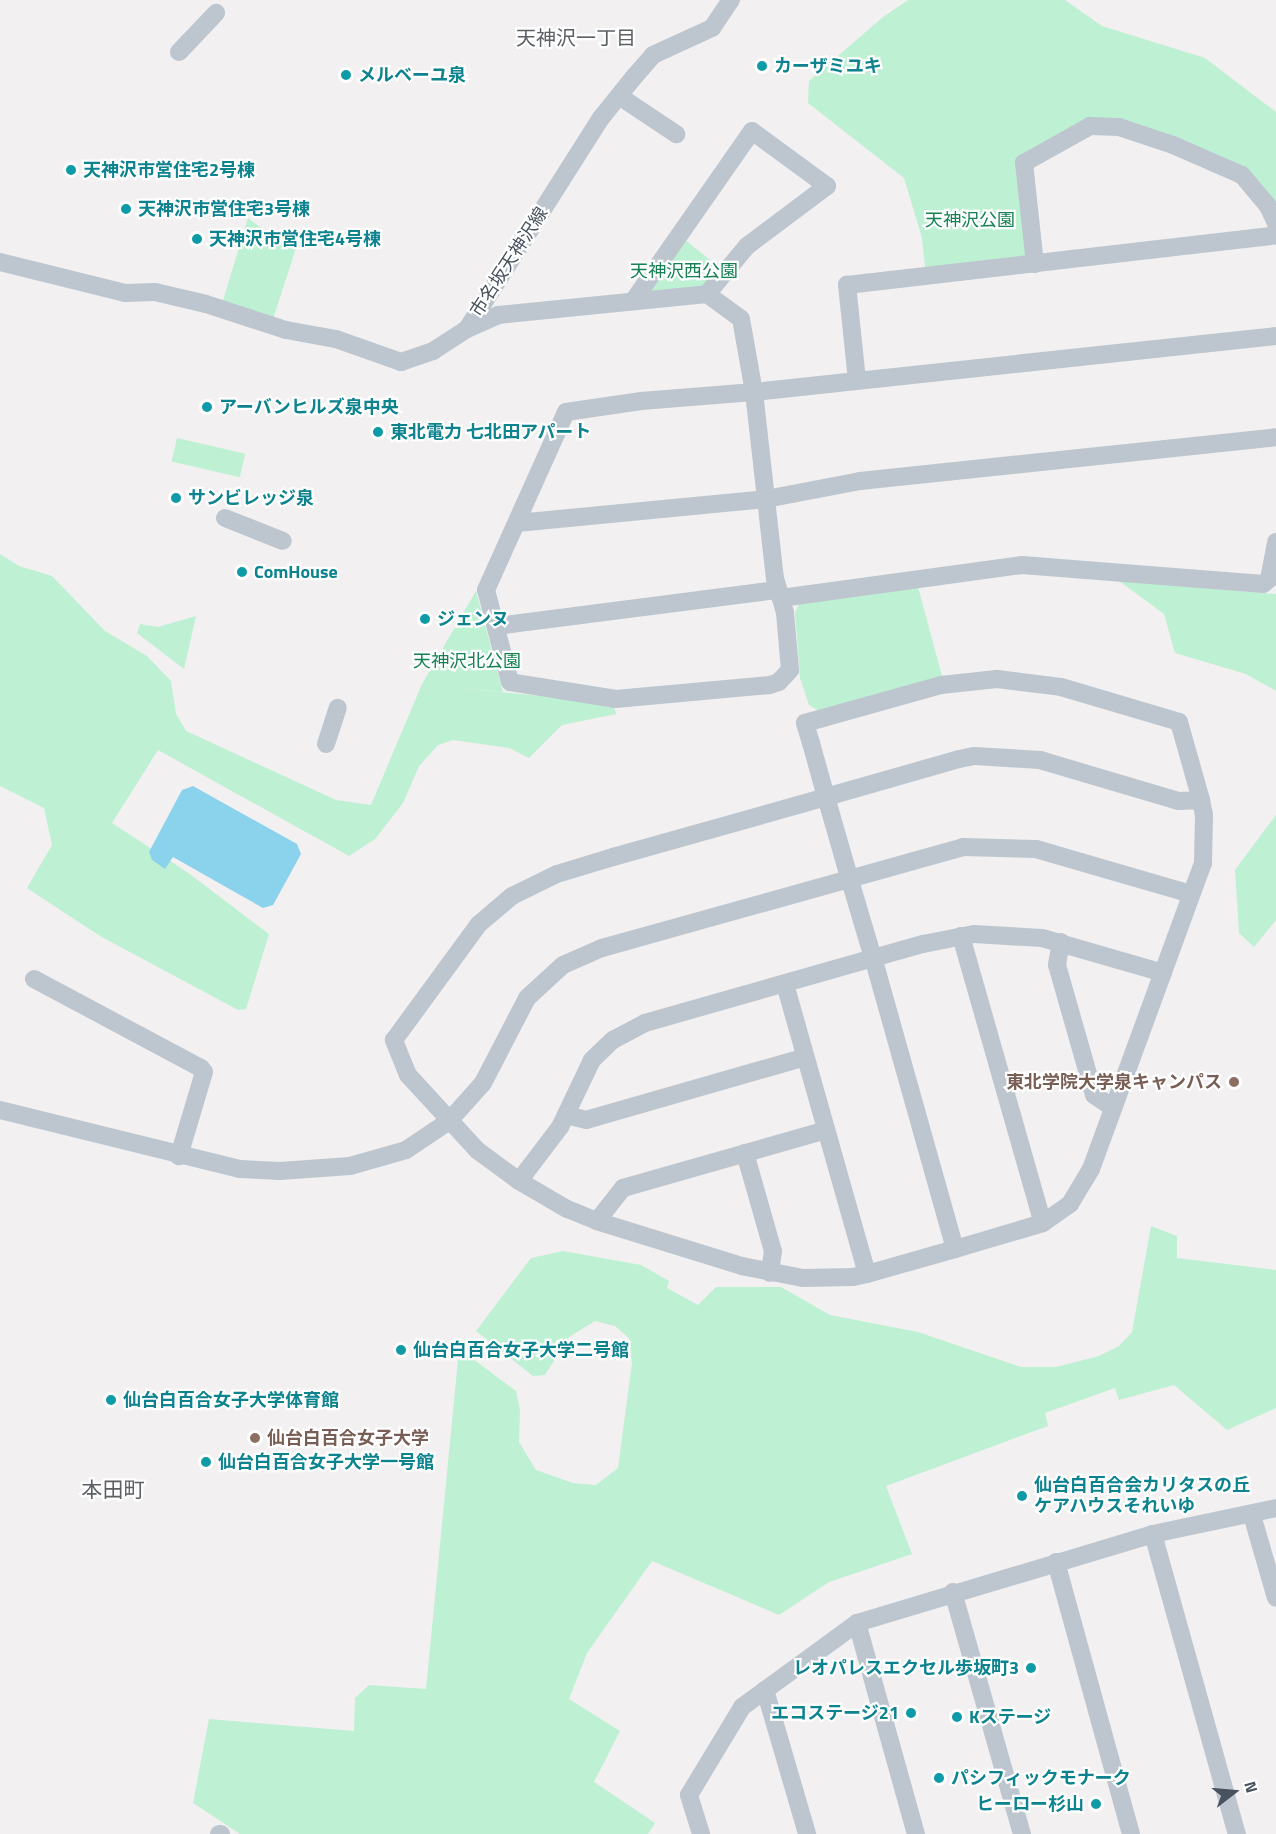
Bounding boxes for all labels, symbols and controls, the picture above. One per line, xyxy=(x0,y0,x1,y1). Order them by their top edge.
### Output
district label: 天神沢一丁目 xyxy=(516,25,636,49)
place label: カーザミユキ xyxy=(774,55,882,77)
marker: カーザミユキ xyxy=(755,59,769,73)
place label: メルベーユ泉 xyxy=(358,64,466,86)
marker: メルベーユ泉 xyxy=(339,68,353,82)
place label: 天神沢市営住宅2号棟 xyxy=(83,159,255,181)
marker: 天神沢市営住宅2号棟 xyxy=(64,163,78,177)
place label: 天神沢市営住宅3号棟 xyxy=(138,198,310,220)
marker: 天神沢市営住宅3号棟 xyxy=(119,202,133,216)
street label: 市名坂天神沢線 xyxy=(466,203,552,321)
park label: 天神沢公園 xyxy=(925,209,1015,231)
place label: 天神沢市営住宅4号棟 xyxy=(209,228,381,250)
marker: 天神沢市営住宅4号棟 xyxy=(190,232,204,246)
park label: 天神沢西公園 xyxy=(630,260,738,282)
place label: アーバンヒルズ泉中央 xyxy=(219,396,398,418)
marker: アーバンヒルズ泉中央 xyxy=(200,400,214,414)
place label: 東北電力 七北田アパート xyxy=(390,421,592,443)
marker: 東北電力 七北田アパート xyxy=(371,425,385,439)
place label: サンビレッジ泉 xyxy=(188,487,314,509)
marker: サンビレッジ泉 xyxy=(169,491,183,505)
place label: ComHouse xyxy=(254,561,338,583)
marker: ComHouse xyxy=(235,565,249,579)
place label: ジェンヌ xyxy=(437,608,509,630)
marker: ジェンヌ xyxy=(418,612,432,626)
park label: 天神沢北公園 xyxy=(413,650,521,672)
place label: 東北学院大学泉キャンパス xyxy=(1006,1071,1222,1093)
marker: 東北学院大学泉キャンパス xyxy=(1227,1075,1241,1089)
place label: 仙台白百合女子大学二号館 xyxy=(413,1339,629,1361)
marker: 仙台白百合女子大学二号館 xyxy=(394,1343,408,1357)
place label: 仙台白百合女子大学体育館 xyxy=(123,1389,339,1411)
marker: 仙台白百合女子大学体育館 xyxy=(104,1393,118,1407)
place label: 仙台白百合女子大学 xyxy=(267,1427,429,1449)
marker: 仙台白百合女子大学 xyxy=(248,1431,262,1445)
place label: 仙台白百合女子大学一号館 xyxy=(218,1451,434,1473)
marker: 仙台白百合女子大学一号館 xyxy=(199,1455,213,1469)
place label: 仙台白百合会カリタスの丘 ケアハウスそれいゆ xyxy=(1034,1475,1250,1518)
district label: 本田町 xyxy=(82,1476,144,1502)
marker: 仙台白百合会カリタスの丘 ケアハウスそれいゆ xyxy=(1015,1489,1029,1503)
place label: レオパレスエクセル歩坂町3 xyxy=(793,1657,1019,1679)
marker: レオパレスエクセル歩坂町3 xyxy=(1024,1661,1038,1675)
place label: エコステージ21 xyxy=(771,1702,899,1724)
marker: エコステージ21 xyxy=(904,1706,918,1720)
place label: Kステージ xyxy=(969,1706,1052,1728)
marker: Kステージ xyxy=(950,1710,964,1724)
north arrow xyxy=(1204,1762,1264,1822)
place label: パシフィックモナーク xyxy=(951,1767,1131,1789)
marker: パシフィックモナーク xyxy=(932,1771,946,1785)
text: N xyxy=(1238,1778,1264,1796)
place label: ヒーロー杉山 xyxy=(976,1793,1084,1815)
marker: ヒーロー杉山 xyxy=(1089,1797,1103,1811)

